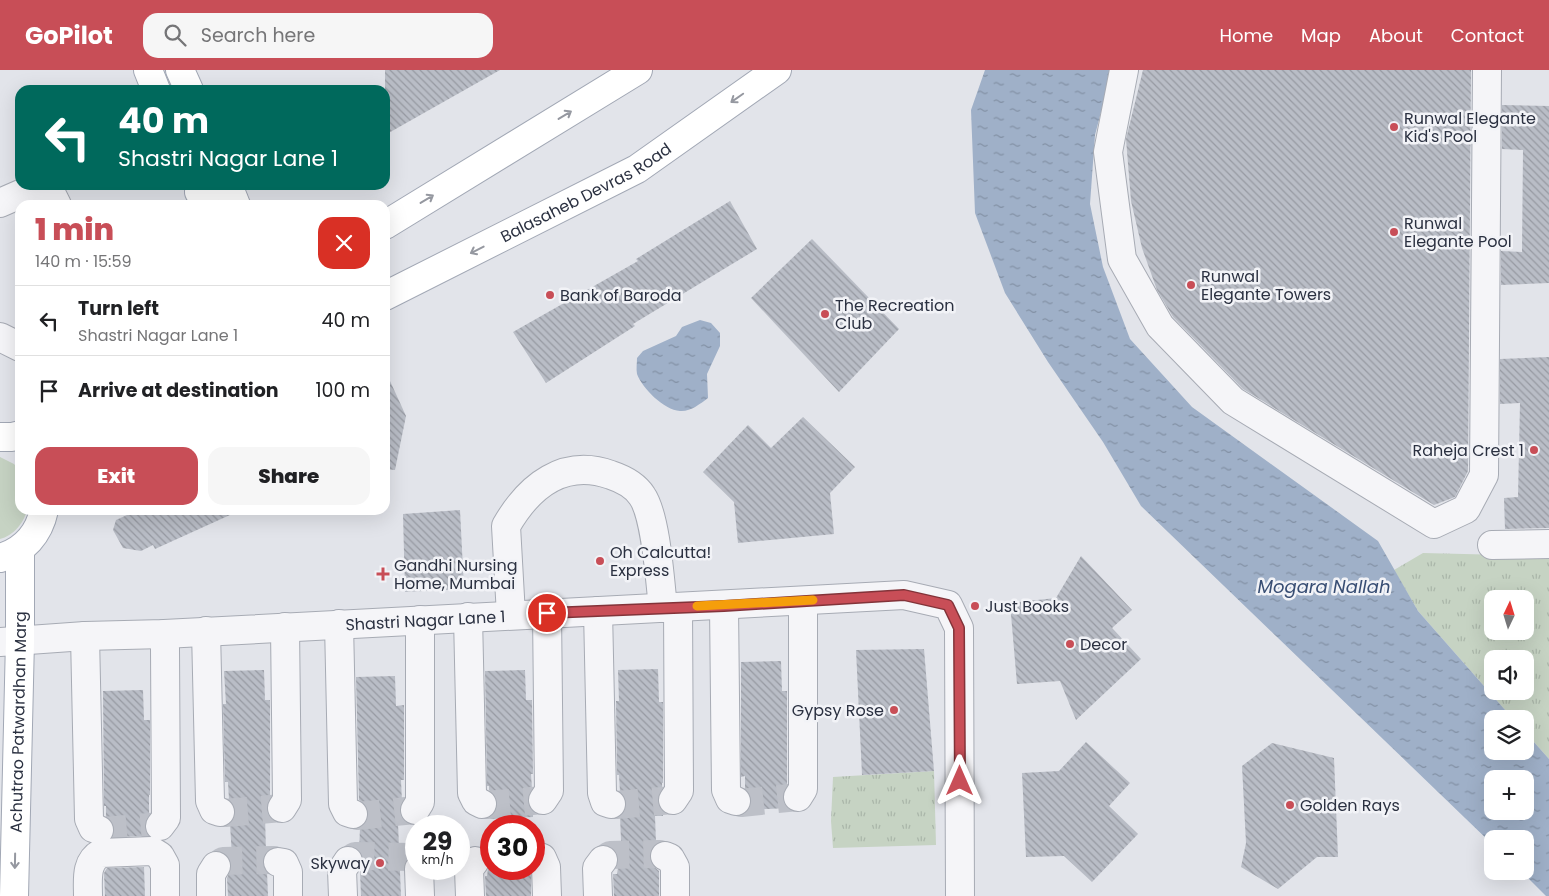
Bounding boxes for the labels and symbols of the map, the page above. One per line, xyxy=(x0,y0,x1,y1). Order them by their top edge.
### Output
one-way arrow xyxy=(730,93,744,103)
place label: Runwal Elegante Kid's Pool xyxy=(1404,107,1536,148)
one-way arrow xyxy=(558,109,572,119)
marker: Runwal Elegante Kid's Pool xyxy=(1388,121,1400,133)
street label: Balasaheb Devras Road xyxy=(497,137,676,248)
one-way arrow xyxy=(419,194,433,204)
place label: Runwal Elegante Pool xyxy=(1404,212,1512,253)
marker: Runwal Elegante Pool xyxy=(1388,226,1400,238)
one-way arrow xyxy=(469,245,484,255)
place label: Runwal Elegante Towers xyxy=(1201,265,1331,306)
marker: Runwal Elegante Towers xyxy=(1185,279,1197,291)
place label: Bank of Baroda xyxy=(560,284,682,307)
marker: Bank of Baroda xyxy=(544,289,556,301)
place label: The Recreation Club xyxy=(835,294,954,335)
marker: The Recreation Club xyxy=(819,308,831,320)
place label: Raheja Crest 1 xyxy=(1412,439,1524,462)
marker: Raheja Crest 1 xyxy=(1528,444,1540,456)
place label: Oh Calcutta! Express xyxy=(610,541,711,582)
place label: Gandhi Nursing Home, Mumbai xyxy=(394,554,518,595)
marker: Oh Calcutta! Express xyxy=(594,555,606,567)
marker: Gandhi Nursing Home, Mumbai xyxy=(376,567,390,581)
water label: Mogara Nallah xyxy=(1258,574,1390,599)
north arrow xyxy=(1484,590,1534,640)
pin xyxy=(526,592,568,634)
place label: Just Books xyxy=(985,595,1069,618)
marker: Just Books xyxy=(969,600,981,612)
street label: Shastri Nagar Lane 1 xyxy=(345,605,506,636)
street label: Achutrao Patwardhan Marg xyxy=(4,611,32,833)
place label: Decor xyxy=(1080,633,1127,656)
marker: Decor xyxy=(1064,638,1076,650)
place label: Gypsy Rose xyxy=(792,699,884,722)
marker: Gypsy Rose xyxy=(888,704,900,716)
position arrow xyxy=(933,754,985,806)
place label: Golden Rays xyxy=(1300,794,1400,817)
marker: Golden Rays xyxy=(1284,799,1296,811)
speed limit sign: 30 xyxy=(480,815,545,880)
place label: Skyway xyxy=(310,852,370,875)
one-way arrow xyxy=(10,853,19,869)
marker: Skyway xyxy=(374,857,386,869)

